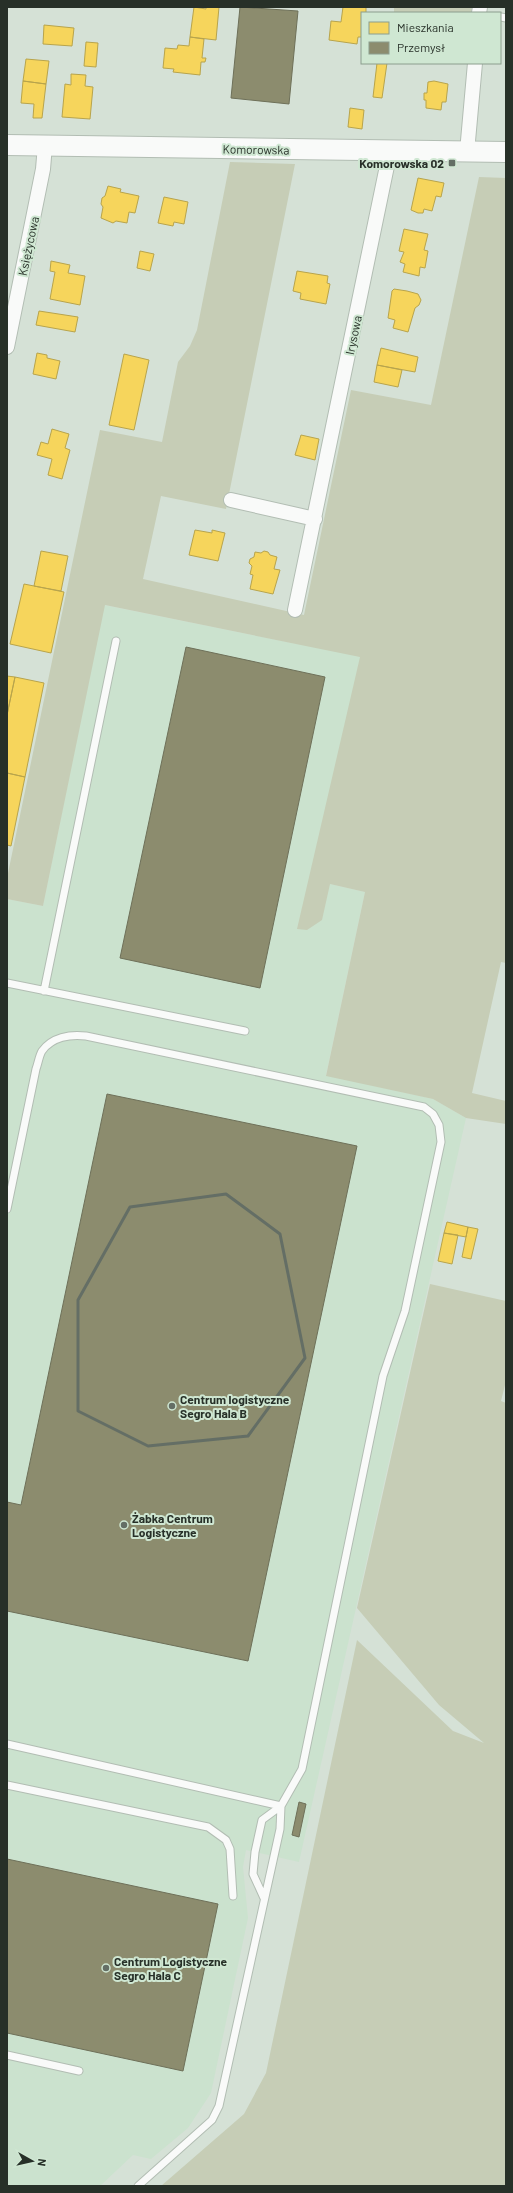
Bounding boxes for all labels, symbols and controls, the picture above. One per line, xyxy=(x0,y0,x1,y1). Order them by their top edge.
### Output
legend xyxy=(361,12,501,64)
text: Mieszkania xyxy=(397,20,454,34)
text: Przemysł xyxy=(397,40,445,54)
street label: Komorowska xyxy=(222,141,290,157)
place label: Komorowska 02 xyxy=(359,156,444,170)
marker: Komorowska 02 xyxy=(447,158,457,168)
street label: Księżycowa xyxy=(15,215,41,277)
street label: Irysowa xyxy=(342,314,364,356)
place label: Centrum logistyczne Segro Hala B xyxy=(180,1392,290,1420)
marker: Centrum logistyczne Segro Hala B xyxy=(167,1401,177,1411)
place label: Żabka Centrum Logistyczne xyxy=(132,1511,213,1539)
marker: Żabka Centrum Logistyczne xyxy=(119,1520,129,1530)
place label: Centrum Logistyczne Segro Hala C xyxy=(114,1954,228,1982)
marker: Centrum Logistyczne Segro Hala C xyxy=(101,1963,111,1973)
north arrow xyxy=(12,2141,52,2181)
text: N xyxy=(35,2158,49,2167)

